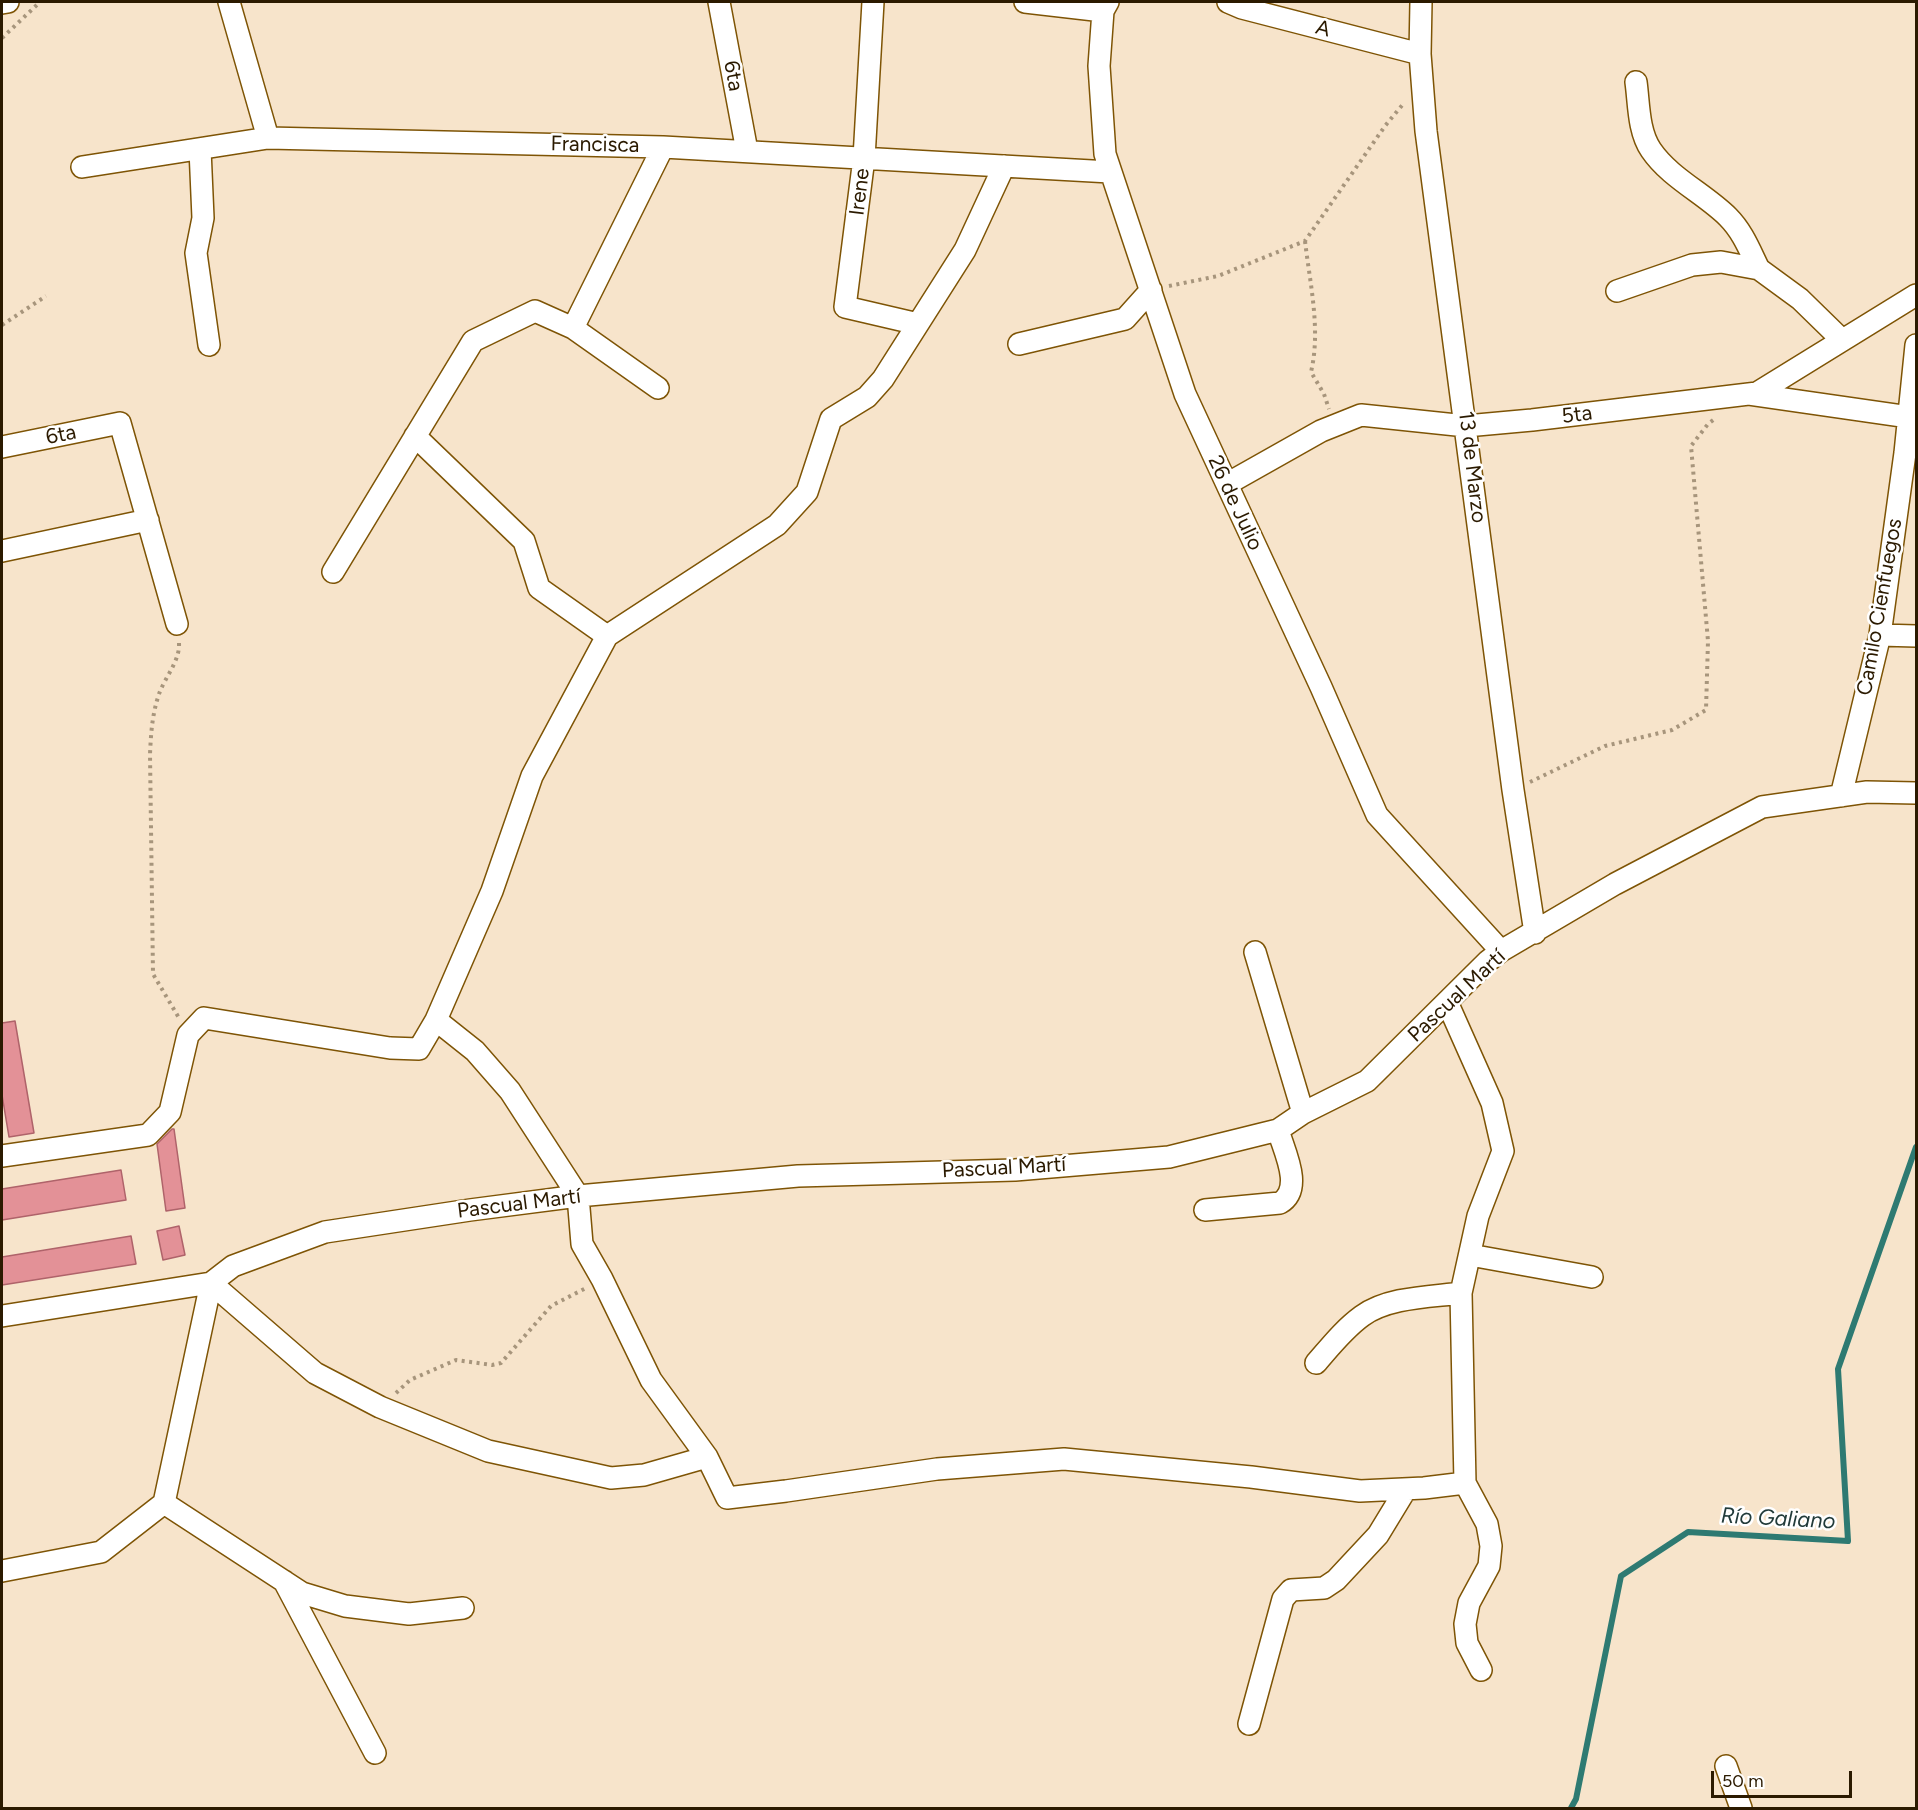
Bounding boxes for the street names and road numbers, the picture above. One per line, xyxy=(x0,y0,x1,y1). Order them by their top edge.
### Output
street label: A xyxy=(1313,15,1333,43)
street label: 6ta xyxy=(718,59,748,93)
street label: Francisca xyxy=(550,132,640,158)
street label: Irene xyxy=(845,167,875,217)
street label: 5ta xyxy=(1560,401,1594,429)
street label: 13 de Marzo xyxy=(1453,410,1491,524)
street label: 6ta xyxy=(44,420,78,450)
street label: 26 de Julio xyxy=(1202,451,1268,555)
street label: Camilo Cienfuegos xyxy=(1852,517,1908,697)
street label: Pascual Martí xyxy=(1403,944,1511,1048)
street label: Pascual Martí xyxy=(941,1152,1067,1184)
street label: Pascual Martí xyxy=(456,1184,582,1224)

